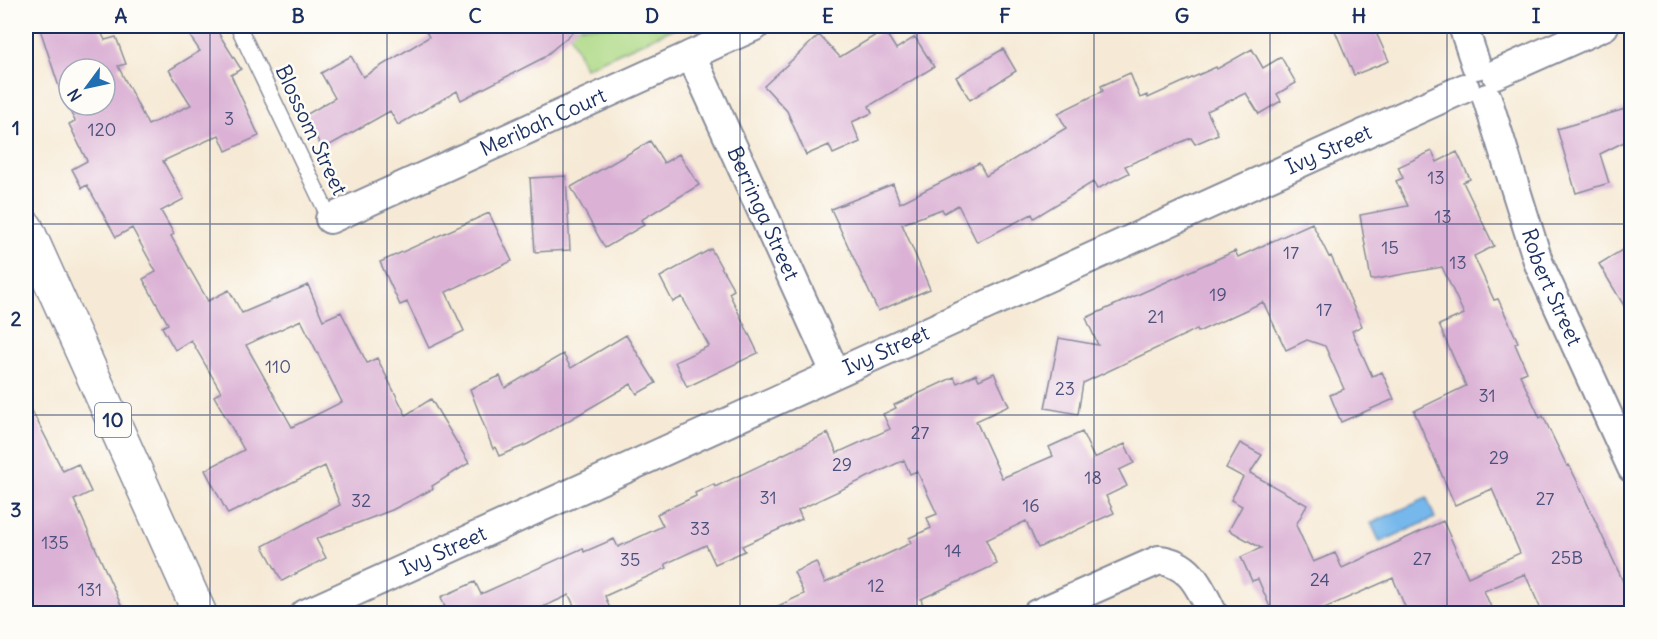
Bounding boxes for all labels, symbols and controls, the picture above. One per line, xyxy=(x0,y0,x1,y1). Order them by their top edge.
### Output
text: A xyxy=(115,3,128,28)
text: B xyxy=(291,3,305,28)
text: C xyxy=(468,3,482,28)
text: D xyxy=(645,3,659,28)
text: E xyxy=(822,3,834,28)
text: F xyxy=(999,3,1011,28)
text: G xyxy=(1175,3,1189,28)
text: H xyxy=(1352,3,1366,28)
text: I xyxy=(1532,3,1541,28)
north arrow xyxy=(57,57,117,117)
street label: Blossom Street xyxy=(269,60,353,199)
street label: Meribah Court xyxy=(476,81,610,162)
text: N xyxy=(63,85,86,105)
house number: 3 xyxy=(224,107,234,130)
text: 1 xyxy=(12,115,20,140)
house number: 120 xyxy=(88,118,116,141)
street label: Ivy Street xyxy=(1281,118,1376,181)
street label: Berringa Street xyxy=(721,142,805,284)
house number: 13 xyxy=(1427,166,1445,189)
house number: 13 xyxy=(1434,205,1452,228)
street label: Robert Street xyxy=(1516,225,1588,350)
house number: 15 xyxy=(1381,236,1399,259)
house number: 17 xyxy=(1283,241,1299,264)
house number: 13 xyxy=(1449,251,1467,274)
house number: 19 xyxy=(1209,283,1227,306)
house number: 17 xyxy=(1316,298,1332,321)
house number: 21 xyxy=(1147,305,1165,328)
text: 2 xyxy=(11,306,22,331)
street label: Ivy Street xyxy=(839,319,933,381)
house number: 110 xyxy=(265,355,291,378)
house number: 23 xyxy=(1055,377,1075,400)
house number: 31 xyxy=(1478,384,1496,407)
road number: 10 xyxy=(95,403,131,437)
house number: 27 xyxy=(911,421,930,444)
house number: 29 xyxy=(1489,446,1509,469)
house number: 29 xyxy=(832,453,852,476)
house number: 18 xyxy=(1084,466,1102,489)
house number: 31 xyxy=(759,486,777,509)
house number: 27 xyxy=(1536,487,1555,510)
house number: 32 xyxy=(351,489,371,512)
house number: 16 xyxy=(1022,494,1040,517)
text: 3 xyxy=(10,497,22,522)
house number: 33 xyxy=(690,517,710,540)
street label: Ivy Street xyxy=(396,520,491,582)
house number: 135 xyxy=(41,531,69,554)
house number: 14 xyxy=(944,539,962,562)
house number: 25B xyxy=(1551,546,1583,569)
house number: 27 xyxy=(1413,547,1432,570)
house number: 35 xyxy=(620,548,640,571)
house number: 24 xyxy=(1310,568,1330,591)
house number: 12 xyxy=(867,574,885,597)
house number: 131 xyxy=(78,578,102,601)

